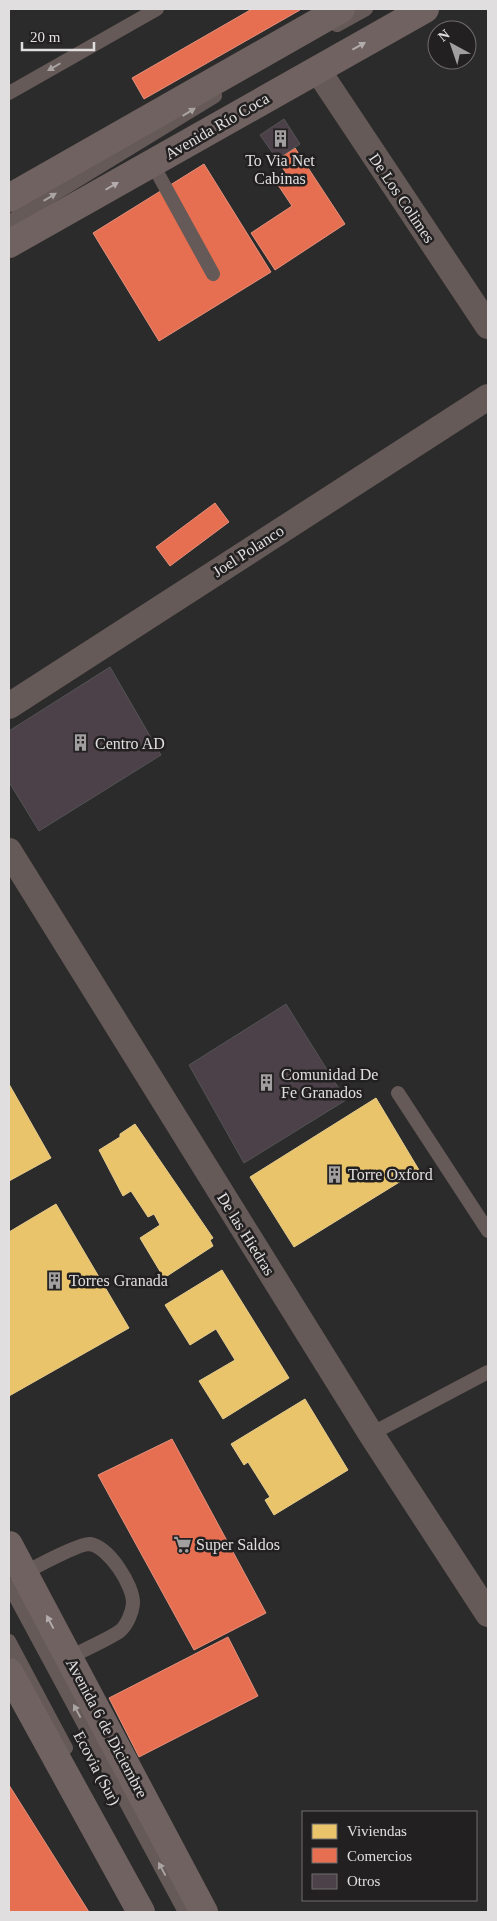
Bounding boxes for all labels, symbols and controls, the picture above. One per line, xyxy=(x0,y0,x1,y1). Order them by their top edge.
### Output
scale bar xyxy=(22,20,95,52)
north arrow xyxy=(427,20,477,70)
text: N xyxy=(435,26,453,44)
text: 20 m xyxy=(30,29,61,45)
one-way arrow xyxy=(353,41,366,50)
one-way arrow xyxy=(47,63,60,72)
street label: Avenida Río Coca xyxy=(162,89,272,163)
one-way arrow xyxy=(182,107,195,116)
building icon: To Via Net Cabinas xyxy=(270,129,290,149)
street label: De Los Colimes xyxy=(366,150,438,246)
place label: To Via Net Cabinas xyxy=(245,152,315,187)
one-way arrow xyxy=(105,181,119,190)
one-way arrow xyxy=(44,192,57,201)
street label: Joel Polanco xyxy=(209,522,287,580)
building icon: Centro AD xyxy=(71,733,91,753)
place label: Centro AD xyxy=(95,735,165,752)
place label: Comunidad De Fe Granados xyxy=(281,1066,378,1101)
building icon: Comunidad De Fe Granados xyxy=(257,1073,277,1093)
building icon: Torre Oxford xyxy=(324,1164,344,1184)
place label: Torre Oxford xyxy=(348,1166,433,1183)
street label: De las Hiedras xyxy=(214,1190,278,1278)
building icon: Torres Granada xyxy=(45,1270,65,1290)
place label: Torres Granada xyxy=(69,1272,168,1289)
supermarket icon: Super Saldos xyxy=(172,1534,192,1554)
place label: Super Saldos xyxy=(196,1536,280,1554)
one-way arrow xyxy=(46,1614,54,1629)
street label: Avenida 6 de Diciembre xyxy=(63,1655,151,1801)
one-way arrow xyxy=(72,1704,81,1718)
street label: Ecovia (Sur) xyxy=(70,1728,124,1808)
legend xyxy=(302,1811,477,1901)
text: Viviendas xyxy=(347,1823,407,1839)
text: Comercios xyxy=(347,1848,412,1864)
one-way arrow xyxy=(158,1862,166,1877)
text: Otros xyxy=(347,1873,380,1889)

